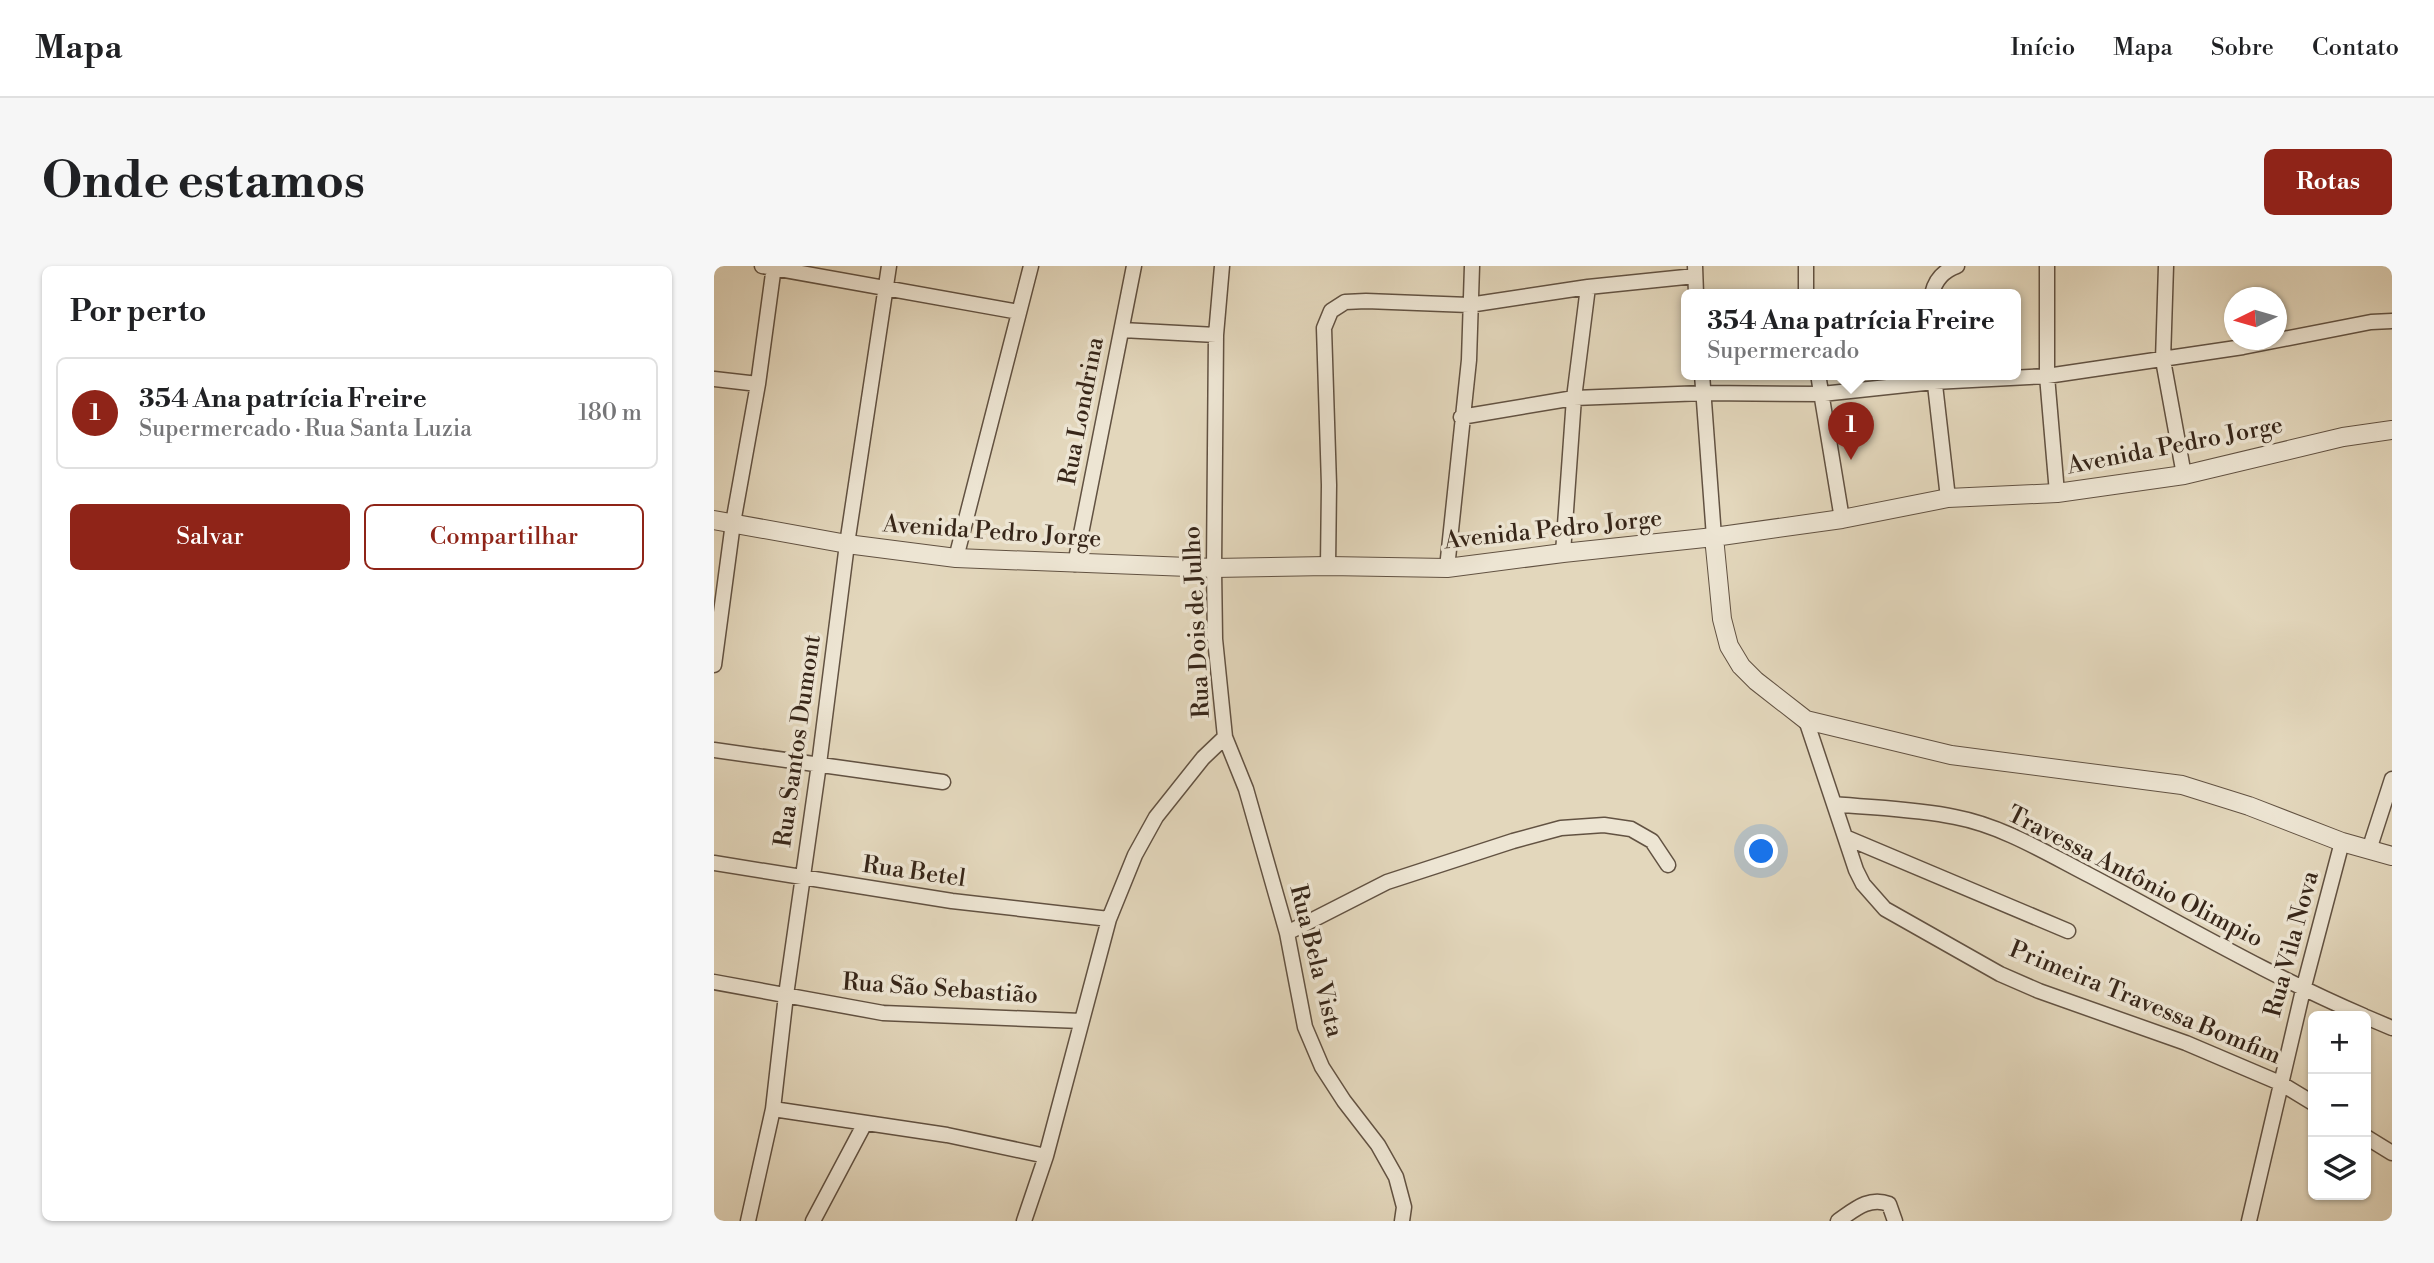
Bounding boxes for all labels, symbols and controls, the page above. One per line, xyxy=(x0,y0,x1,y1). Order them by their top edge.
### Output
text: Mapa xyxy=(35,28,122,69)
text: Início xyxy=(2011,33,2075,63)
text: Mapa xyxy=(2113,33,2173,63)
text: Sobre xyxy=(2211,33,2274,63)
text: Contato xyxy=(2312,33,2399,63)
button: Rotas xyxy=(2264,149,2392,215)
text: Onde estamos xyxy=(42,152,365,213)
north arrow xyxy=(2224,287,2287,350)
popup xyxy=(1681,289,2021,380)
text: Por perto xyxy=(70,293,206,331)
text: 354 Ana patrícia Freire xyxy=(1707,305,1995,337)
street label: Rua Londrina xyxy=(1053,334,1111,487)
text: Supermercado xyxy=(1707,337,1859,365)
text: 354 Ana patrícia Freire xyxy=(139,383,427,415)
text: 1 xyxy=(89,399,101,427)
text: 180 m xyxy=(578,399,642,427)
pin: 1 xyxy=(1828,402,1874,460)
street label: Avenida Pedro Jorge xyxy=(2064,410,2285,482)
text: Supermercado · Rua Santa Luzia xyxy=(139,415,472,443)
button: Salvar xyxy=(70,504,350,570)
button: Compartilhar xyxy=(364,504,644,570)
street label: Avenida Pedro Jorge xyxy=(1441,504,1664,556)
street label: Avenida Pedro Jorge xyxy=(881,509,1102,555)
street label: Rua Dois de Julho xyxy=(1177,525,1217,719)
street label: Rua Santos Dumont xyxy=(768,632,828,849)
street label: Travessa Antônio Olimpio xyxy=(2002,799,2268,955)
your location xyxy=(1744,834,1778,868)
street label: Rua Betel xyxy=(860,850,968,894)
street label: Rua Vila Nova xyxy=(2258,867,2326,1020)
street label: Rua Bela Vista xyxy=(1283,882,1350,1041)
street label: Primeira Travessa Bomfim xyxy=(2005,935,2285,1071)
street label: Rua São Sebastião xyxy=(841,967,1039,1011)
map controls xyxy=(2308,1011,2371,1200)
button: + xyxy=(2308,1011,2371,1074)
button: − xyxy=(2308,1074,2371,1137)
button: layers xyxy=(2308,1137,2371,1200)

